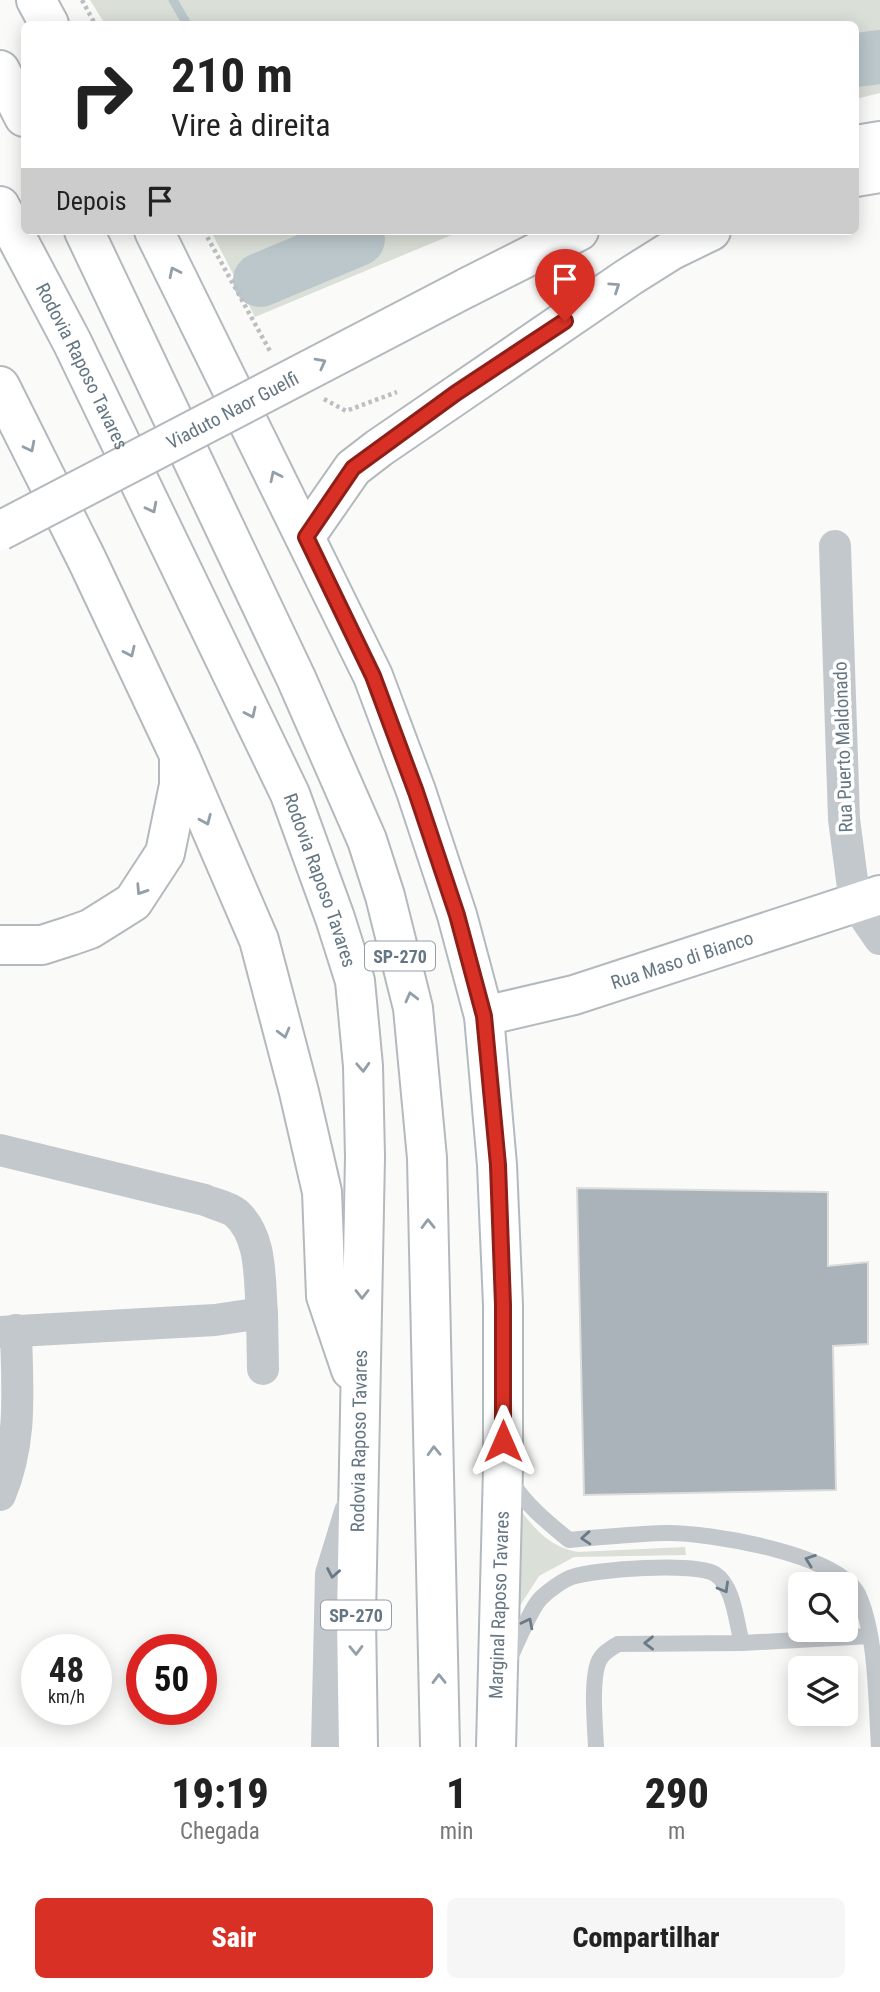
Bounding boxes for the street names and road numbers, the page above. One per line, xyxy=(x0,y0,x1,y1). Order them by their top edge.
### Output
street label: Rodovia Raposo Tavares xyxy=(31,279,133,453)
street label: Viaduto Naor Guelfi xyxy=(162,366,302,454)
street label: Rua Puerto Maldonado xyxy=(829,661,857,833)
street label: Rodovia Raposo Tavares xyxy=(279,790,361,970)
street label: Rua Maso di Bianco xyxy=(608,926,756,994)
road number: SP-270 xyxy=(365,942,435,971)
street label: Rodovia Raposo Tavares xyxy=(346,1349,372,1533)
street label: Marginal Raposo Tavares xyxy=(484,1511,514,1699)
road number: SP-270 xyxy=(321,1600,391,1630)

